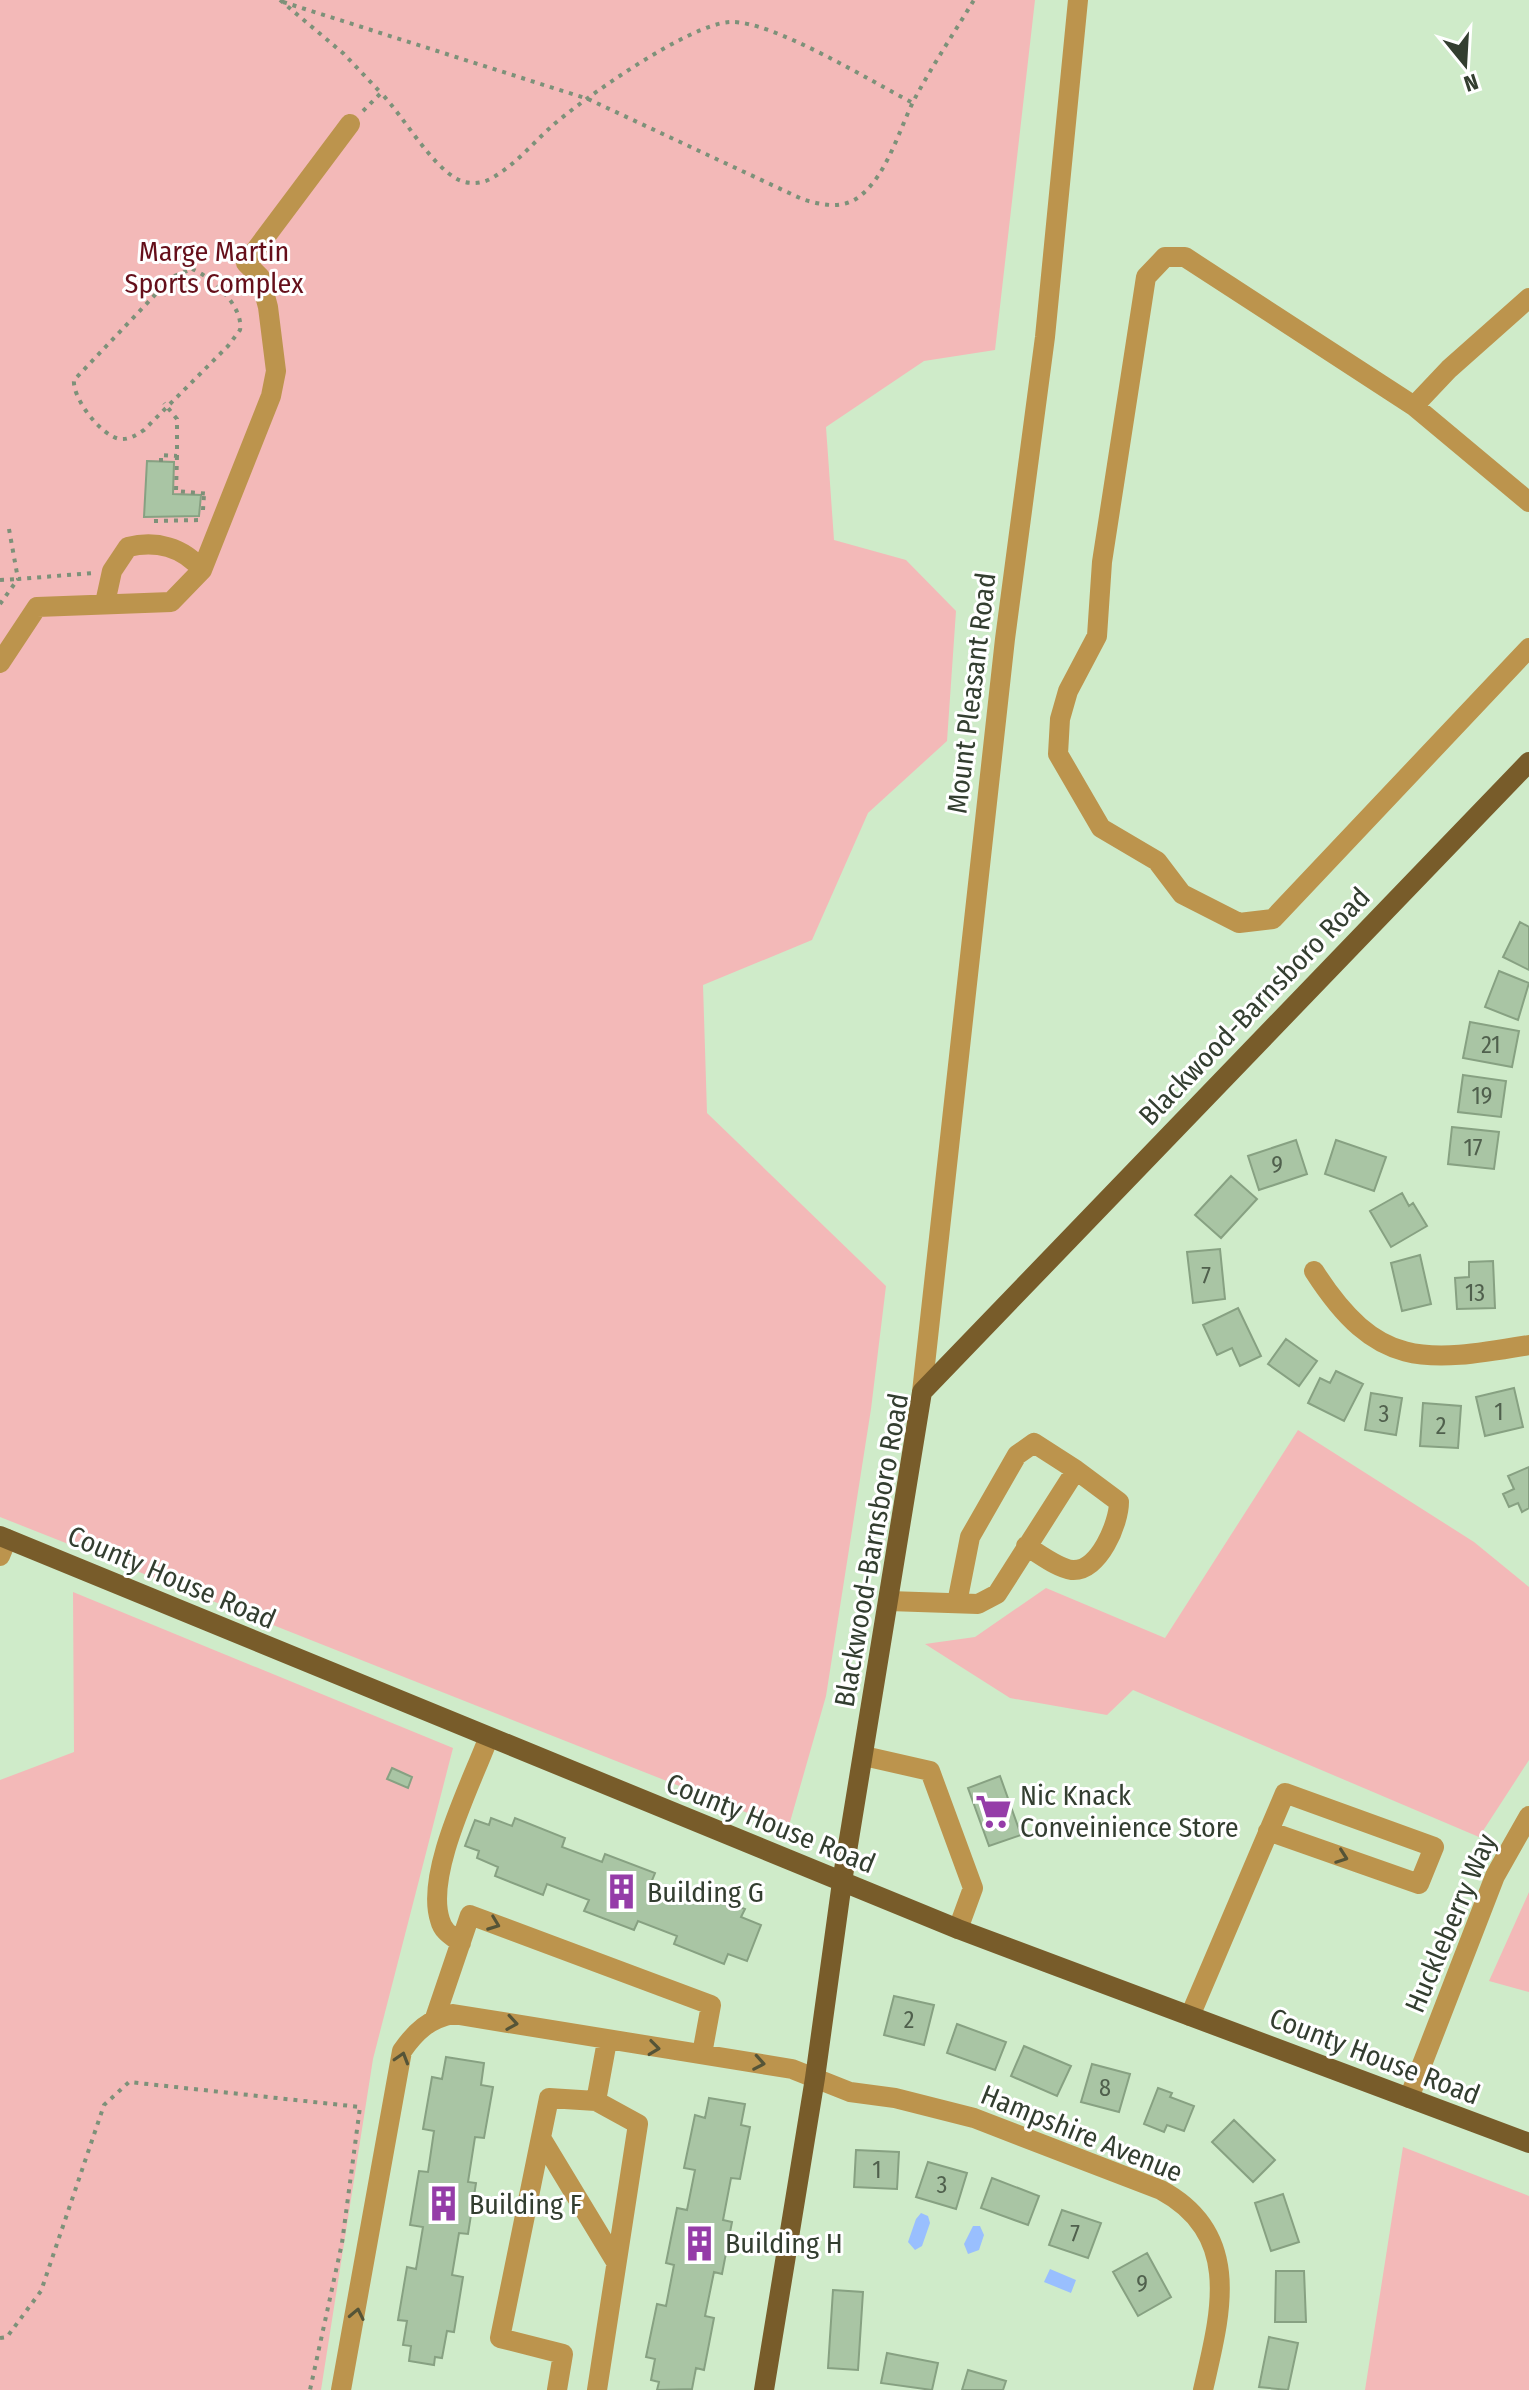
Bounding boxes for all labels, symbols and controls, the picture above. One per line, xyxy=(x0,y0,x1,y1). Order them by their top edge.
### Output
north arrow xyxy=(1425,24,1505,104)
text: N xyxy=(1461,68,1481,97)
park label: Marge Martin Sports Complex xyxy=(125,235,304,300)
street label: Mount Pleasant Road xyxy=(940,571,1003,815)
street label: Blackwood-Barnsboro Road xyxy=(1132,881,1377,1132)
house number: 21 xyxy=(1481,1031,1501,1059)
house number: 19 xyxy=(1471,1082,1493,1110)
house number: 17 xyxy=(1463,1134,1483,1162)
house number: 9 xyxy=(1271,1151,1283,1179)
house number: 7 xyxy=(1201,1262,1211,1290)
house number: 13 xyxy=(1465,1279,1485,1307)
street label: Blackwood-Barnsboro Road xyxy=(828,1391,915,1710)
house number: 1 xyxy=(1494,1398,1504,1426)
house number: 3 xyxy=(1379,1400,1389,1428)
house number: 2 xyxy=(1436,1412,1446,1440)
street label: County House Road xyxy=(63,1519,281,1636)
street label: County House Road xyxy=(661,1766,880,1880)
place label: Nic Knack Conveinience Store xyxy=(1020,1779,1239,1844)
supermarket icon: Nic Knack Conveinience Store xyxy=(975,1792,1013,1830)
street label: Huckleberry Way xyxy=(1398,1828,1503,2018)
one-way arrow xyxy=(1334,1847,1348,1864)
building icon: Building G xyxy=(602,1873,640,1911)
place label: Building G xyxy=(647,1876,764,1909)
one-way arrow xyxy=(486,1914,500,1931)
street label: County House Road xyxy=(1265,2001,1485,2112)
house number: 2 xyxy=(904,2006,914,2034)
one-way arrow xyxy=(505,2014,519,2031)
one-way arrow xyxy=(648,2039,661,2056)
one-way arrow xyxy=(393,2052,409,2065)
one-way arrow xyxy=(752,2054,766,2071)
house number: 8 xyxy=(1099,2074,1111,2102)
street label: Hampshire Avenue xyxy=(976,2078,1187,2189)
house number: 1 xyxy=(872,2156,882,2184)
house number: 3 xyxy=(937,2171,947,2199)
building icon: Building F xyxy=(424,2185,462,2223)
place label: Building F xyxy=(469,2188,582,2221)
house number: 7 xyxy=(1070,2220,1080,2248)
building icon: Building H xyxy=(680,2224,718,2262)
place label: Building H xyxy=(725,2227,843,2260)
house number: 9 xyxy=(1136,2270,1148,2298)
one-way arrow xyxy=(348,2307,365,2321)

